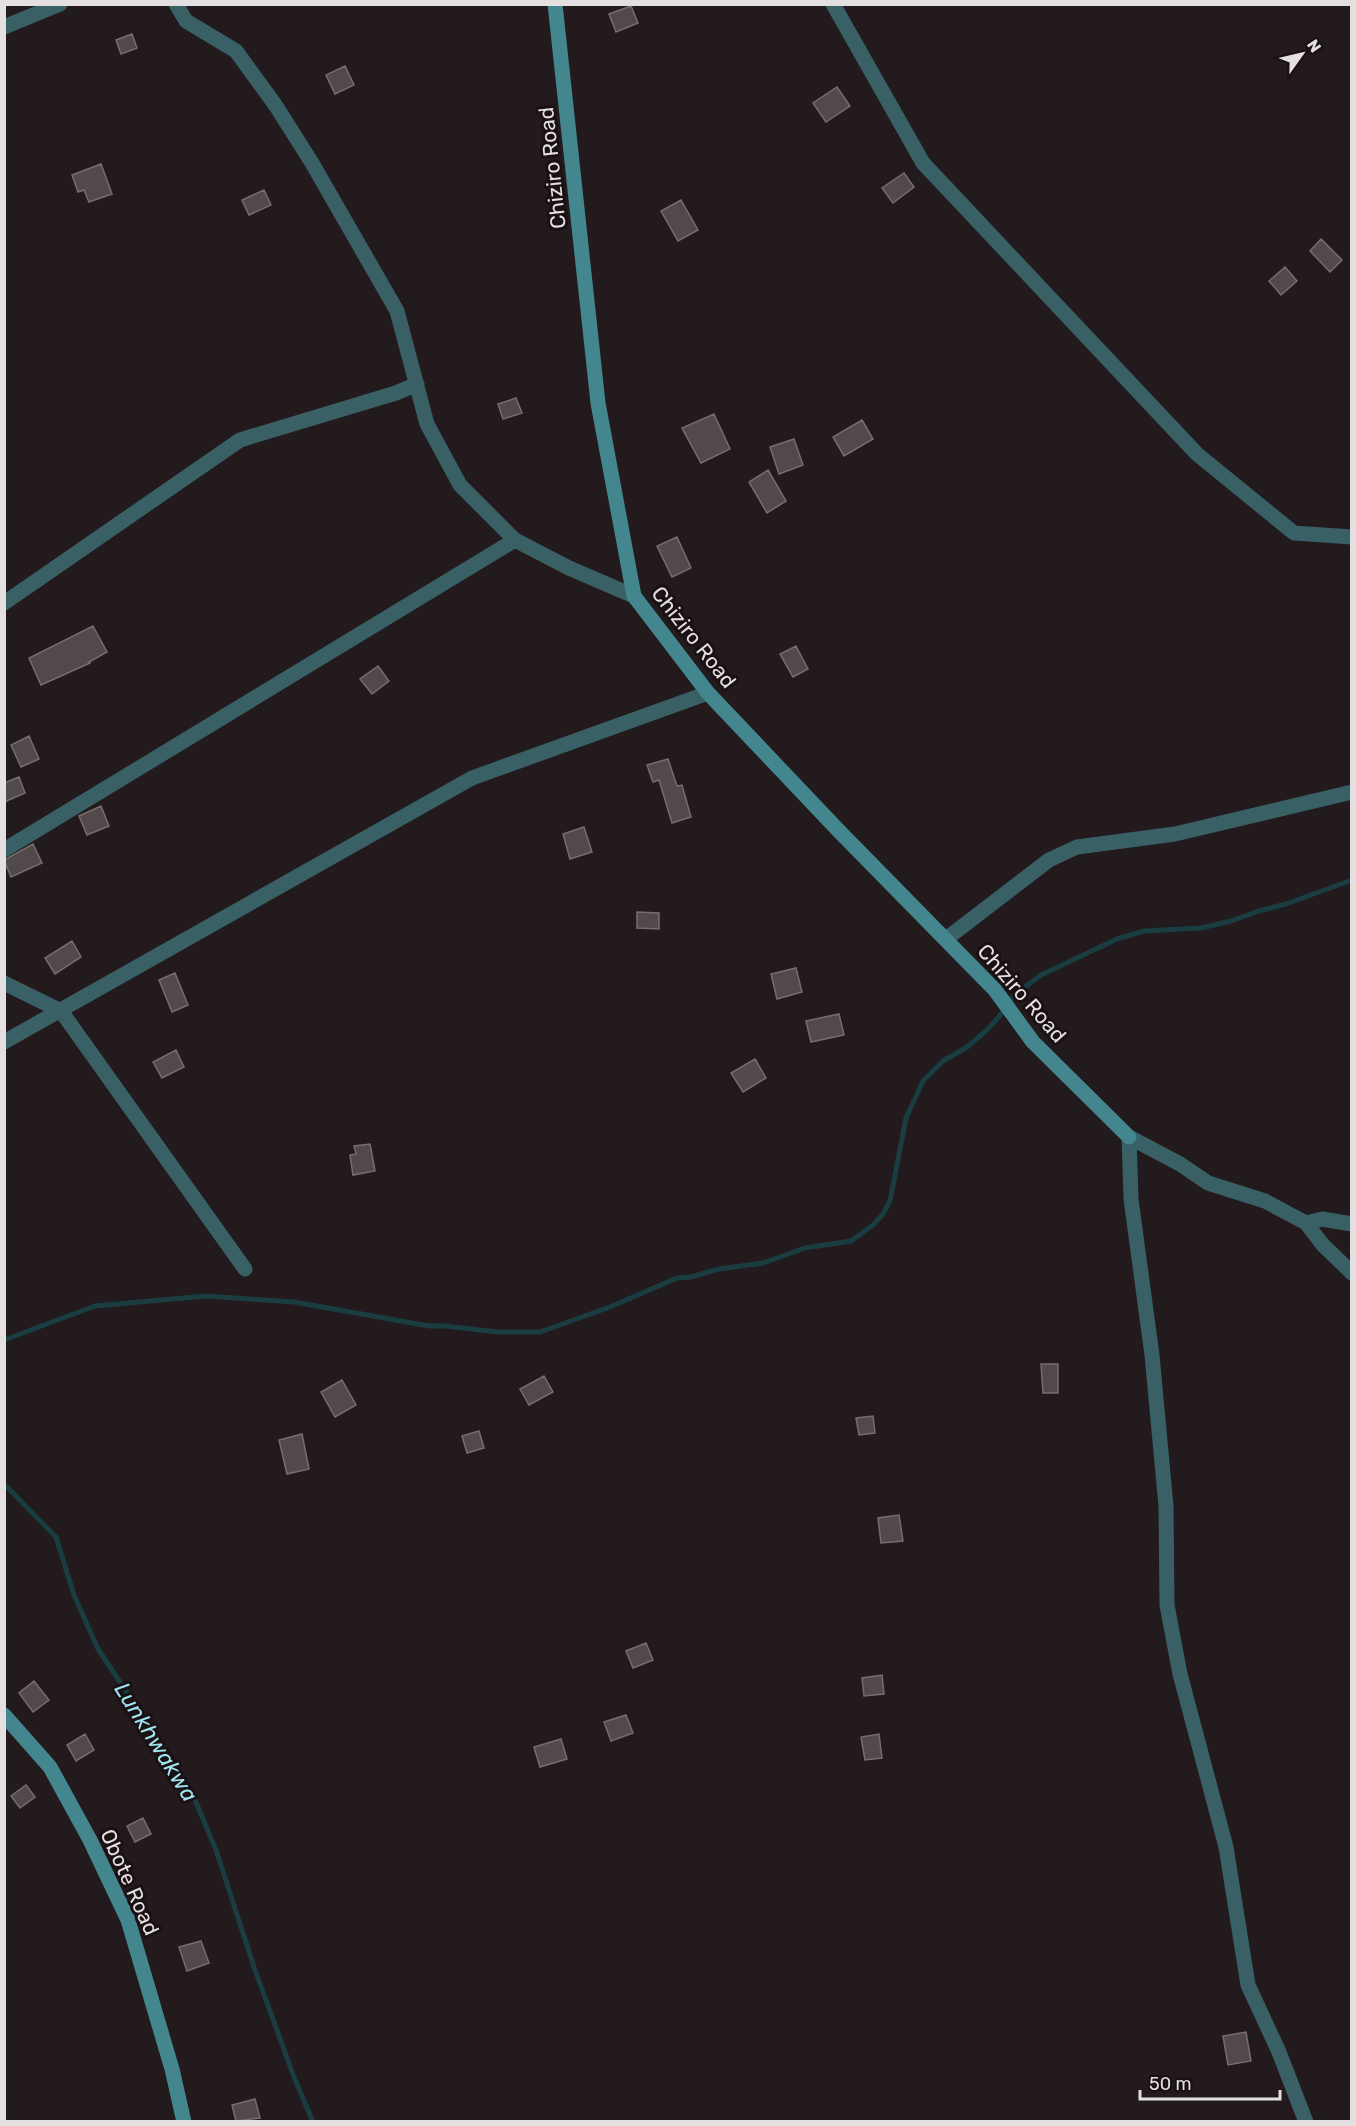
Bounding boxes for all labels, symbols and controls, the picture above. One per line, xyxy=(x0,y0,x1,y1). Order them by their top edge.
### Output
north arrow xyxy=(1272,24,1332,84)
text: N xyxy=(1303,36,1325,56)
street label: Chiziro Road xyxy=(533,106,571,230)
street label: Chiziro Road xyxy=(646,581,742,693)
street label: Chiziro Road xyxy=(972,939,1072,1047)
water label: Lunkhwakwa xyxy=(109,1677,203,1807)
street label: Obote Road xyxy=(95,1825,165,1939)
scale bar xyxy=(1140,2063,1280,2101)
text: 50 m xyxy=(1149,2073,1192,2095)

